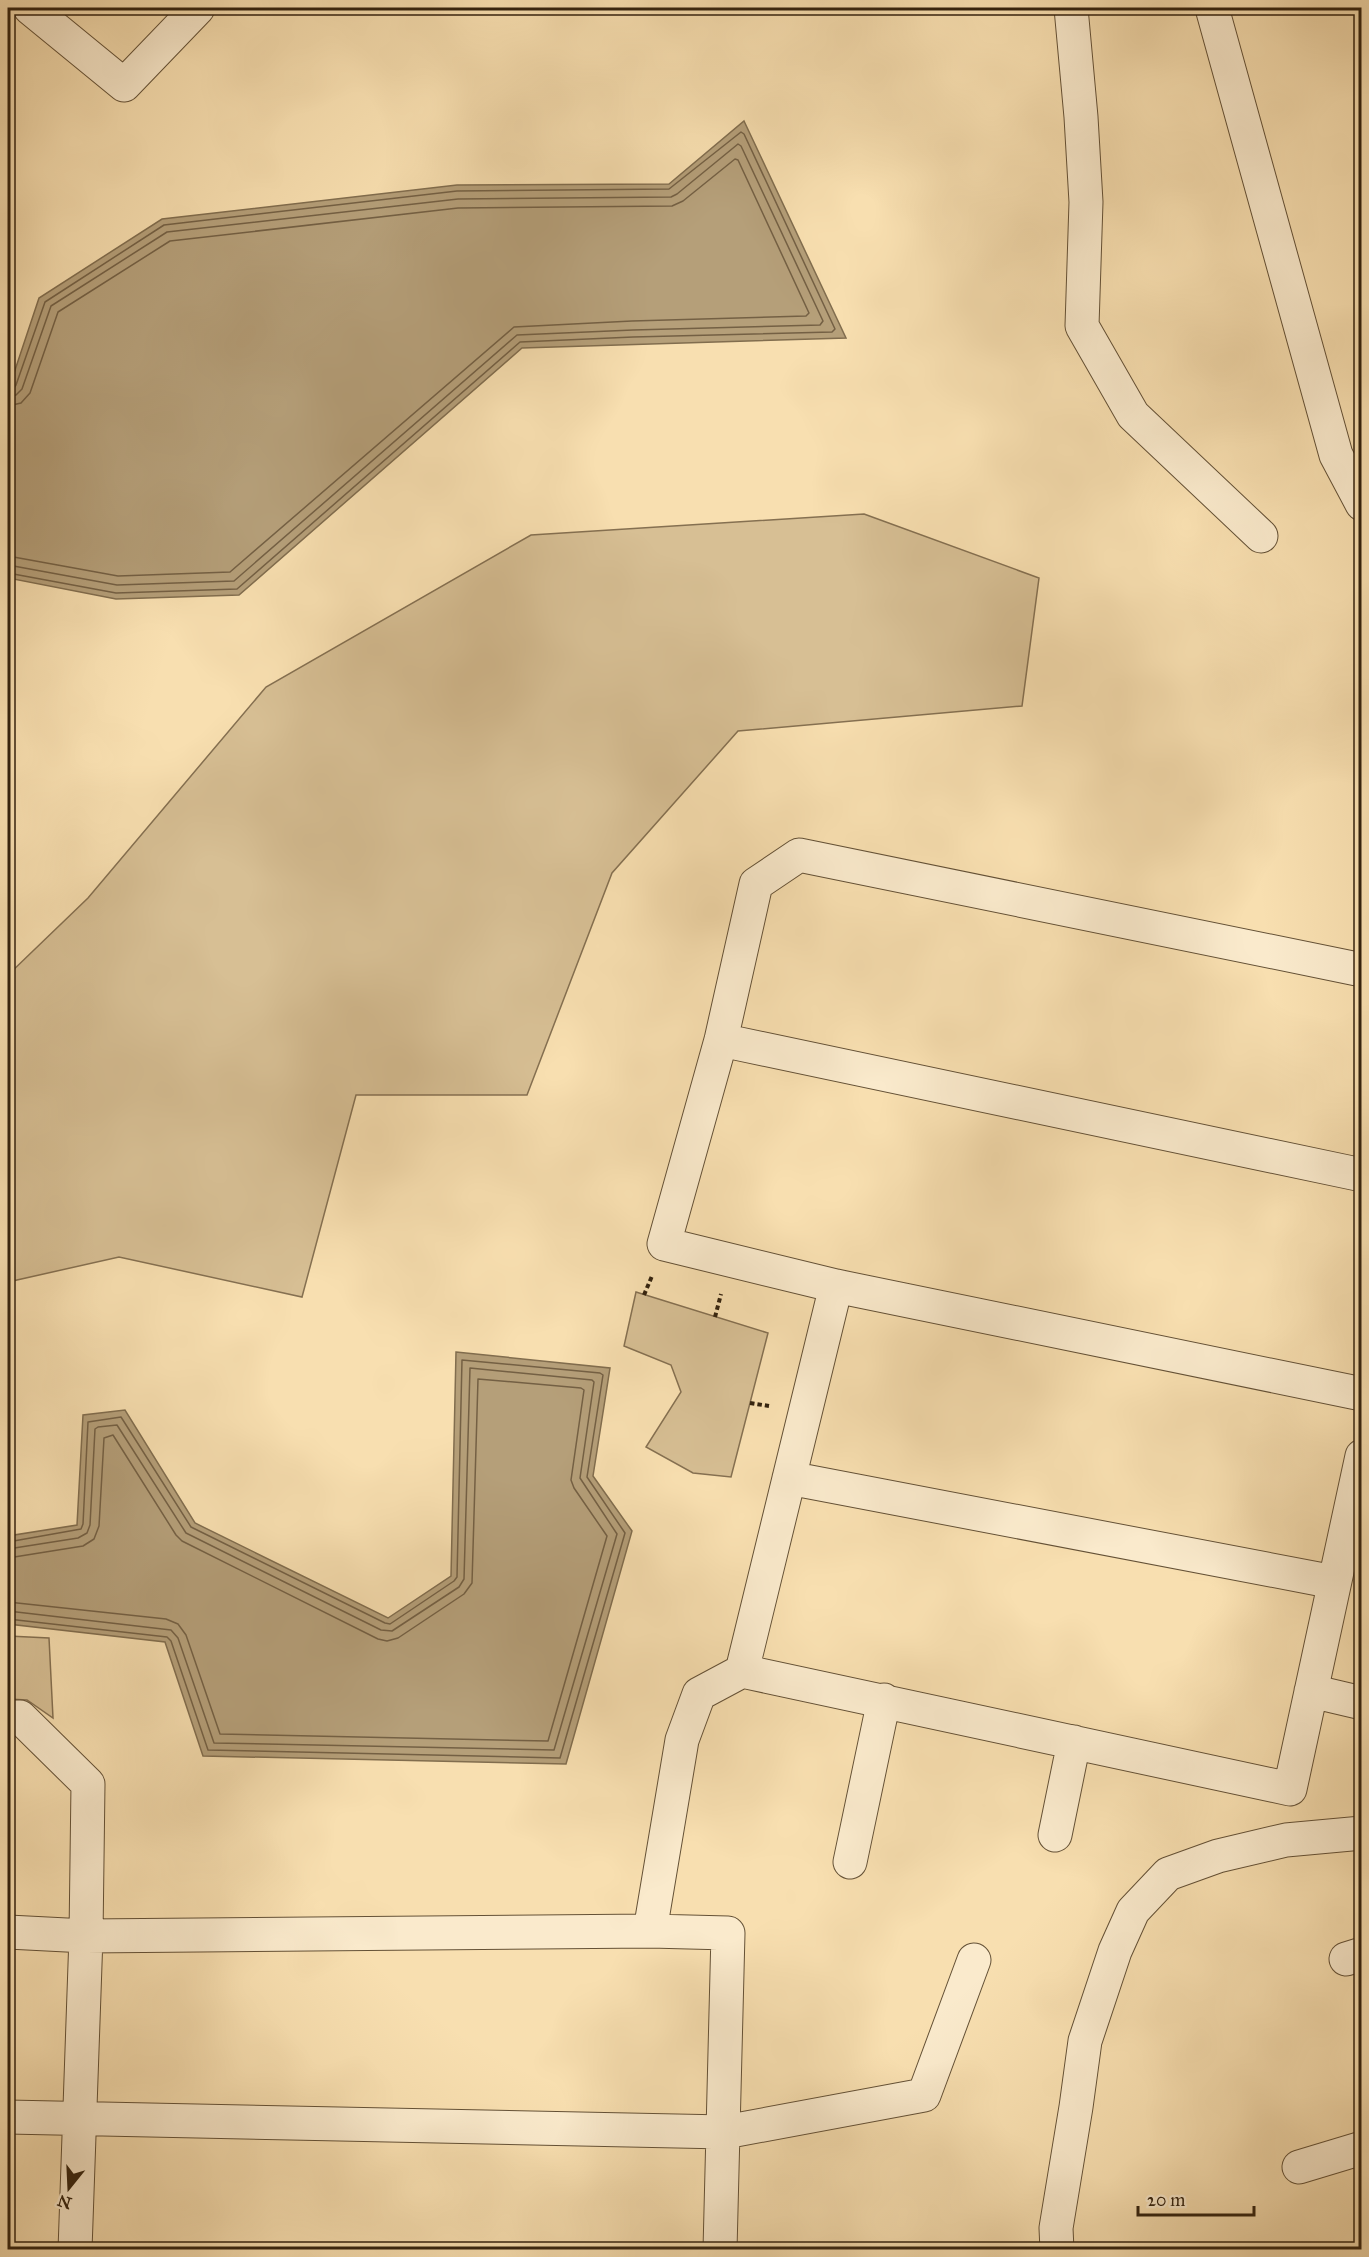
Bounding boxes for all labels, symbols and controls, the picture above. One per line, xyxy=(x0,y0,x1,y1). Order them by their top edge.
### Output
north arrow xyxy=(39,2158,99,2218)
scale bar xyxy=(1138,2179,1254,2217)
text: 20 m xyxy=(1147,2189,1185,2211)
text: N xyxy=(55,2191,74,2213)

